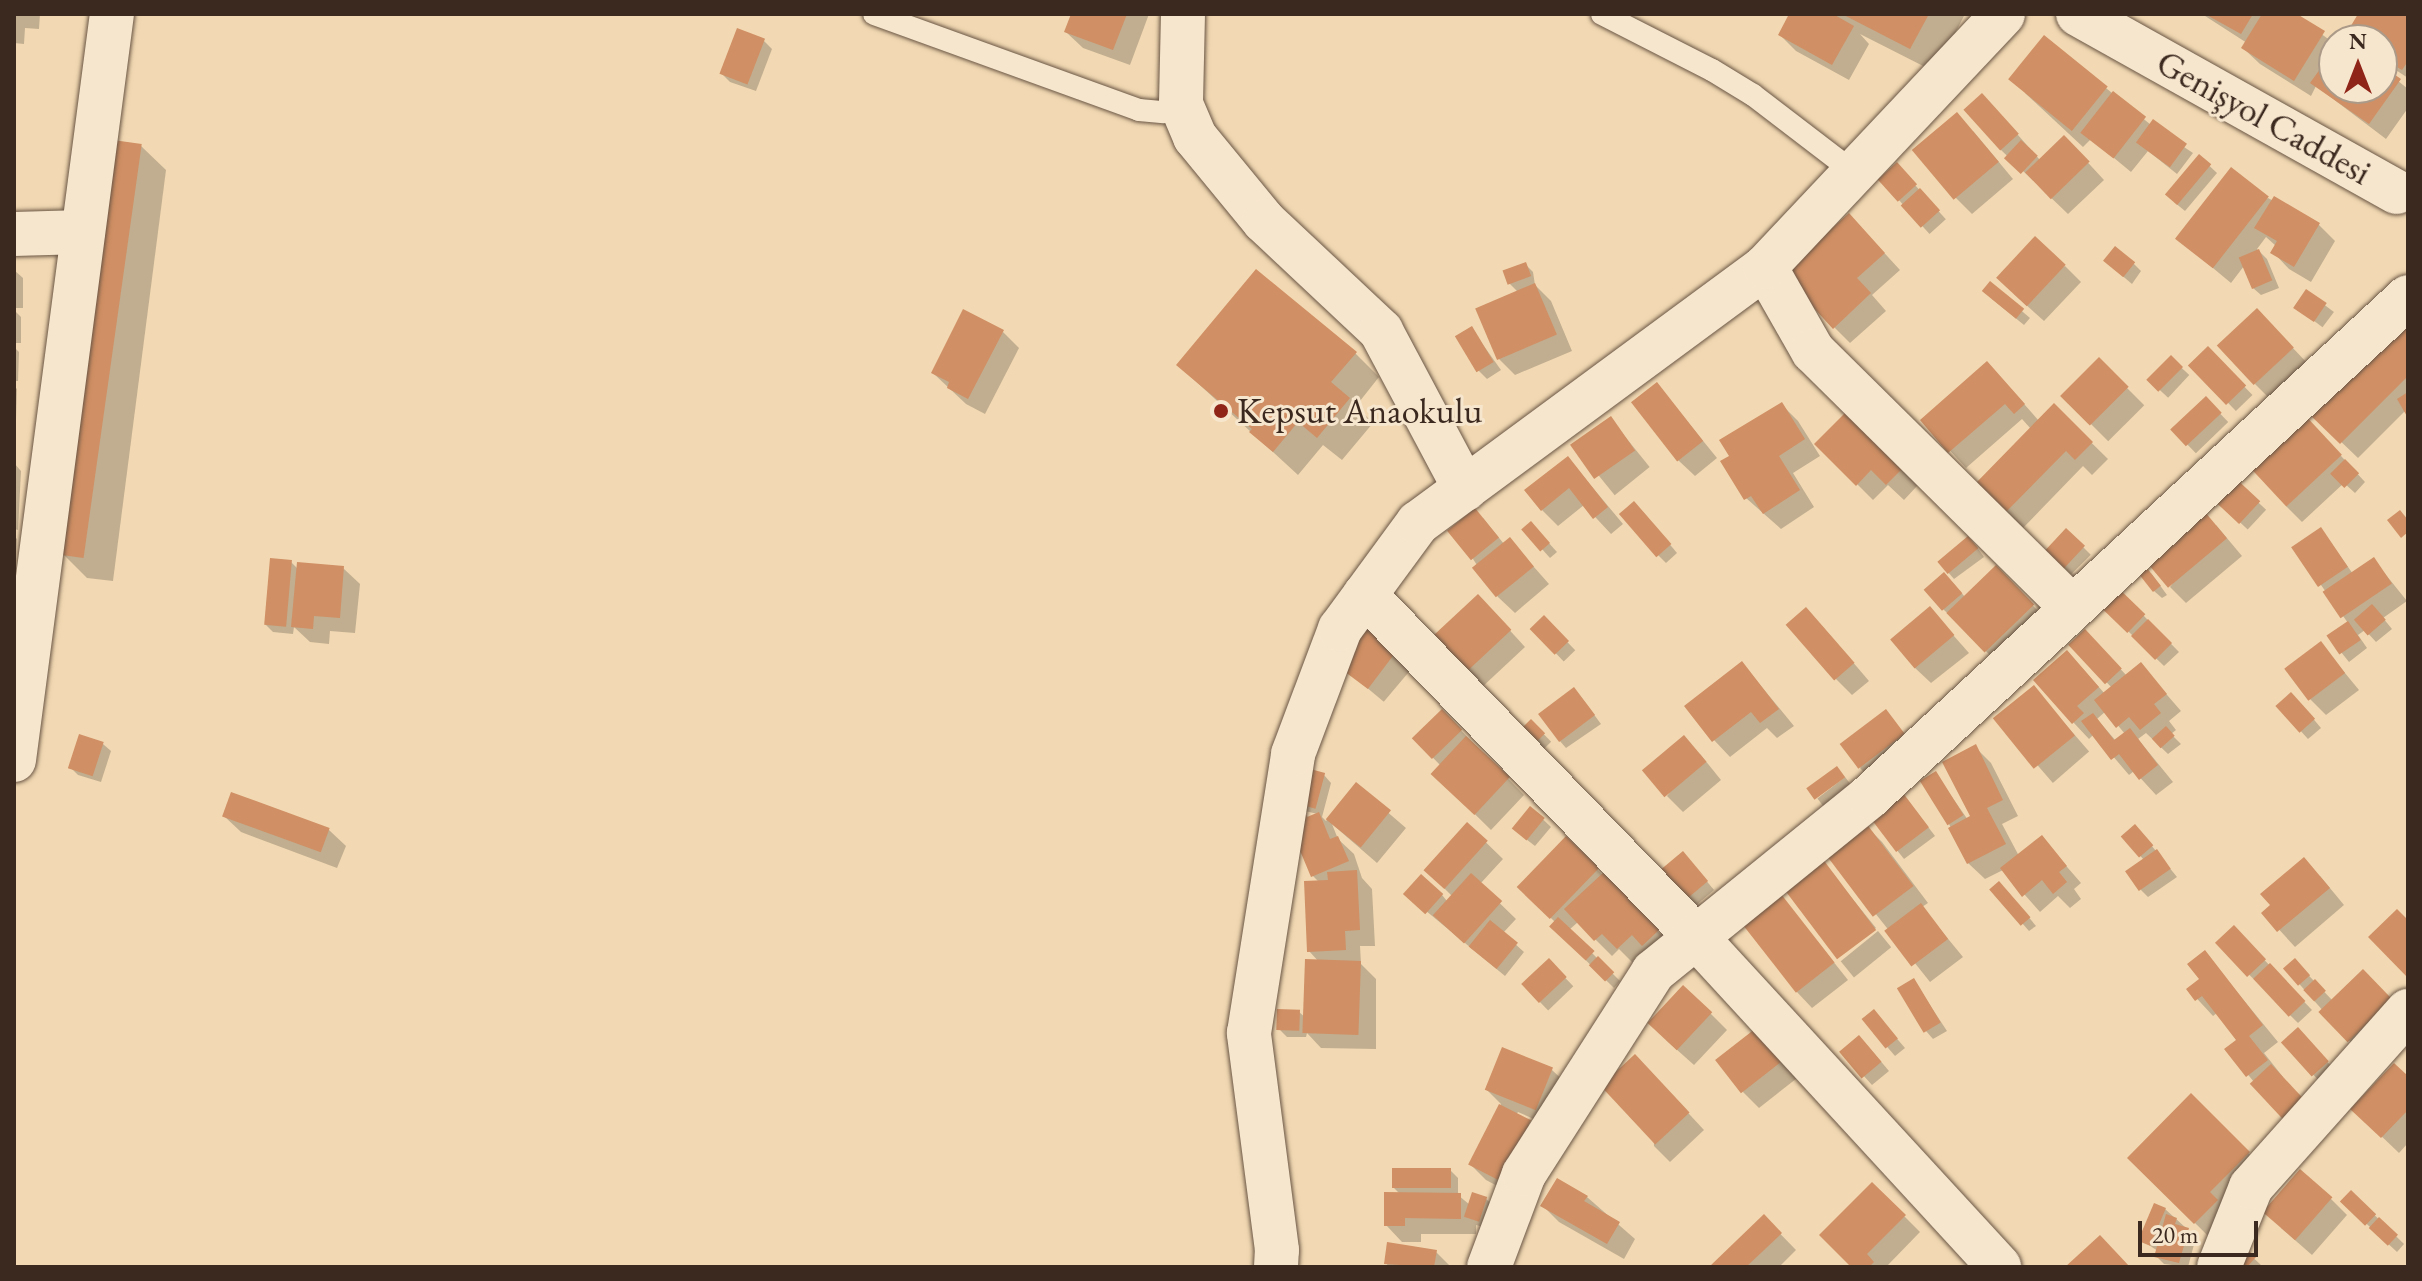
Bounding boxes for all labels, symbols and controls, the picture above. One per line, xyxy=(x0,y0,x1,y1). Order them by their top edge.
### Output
north arrow xyxy=(2318,24,2398,104)
text: N xyxy=(2349,27,2367,56)
street label: Genişyol Caddesi xyxy=(2149,40,2379,194)
place label: Kepsut Anaokulu xyxy=(1237,389,1482,433)
marker: Kepsut Anaokulu xyxy=(1212,402,1230,420)
scale bar xyxy=(2142,1205,2262,1255)
text: 20 m xyxy=(2152,1219,2199,1250)

